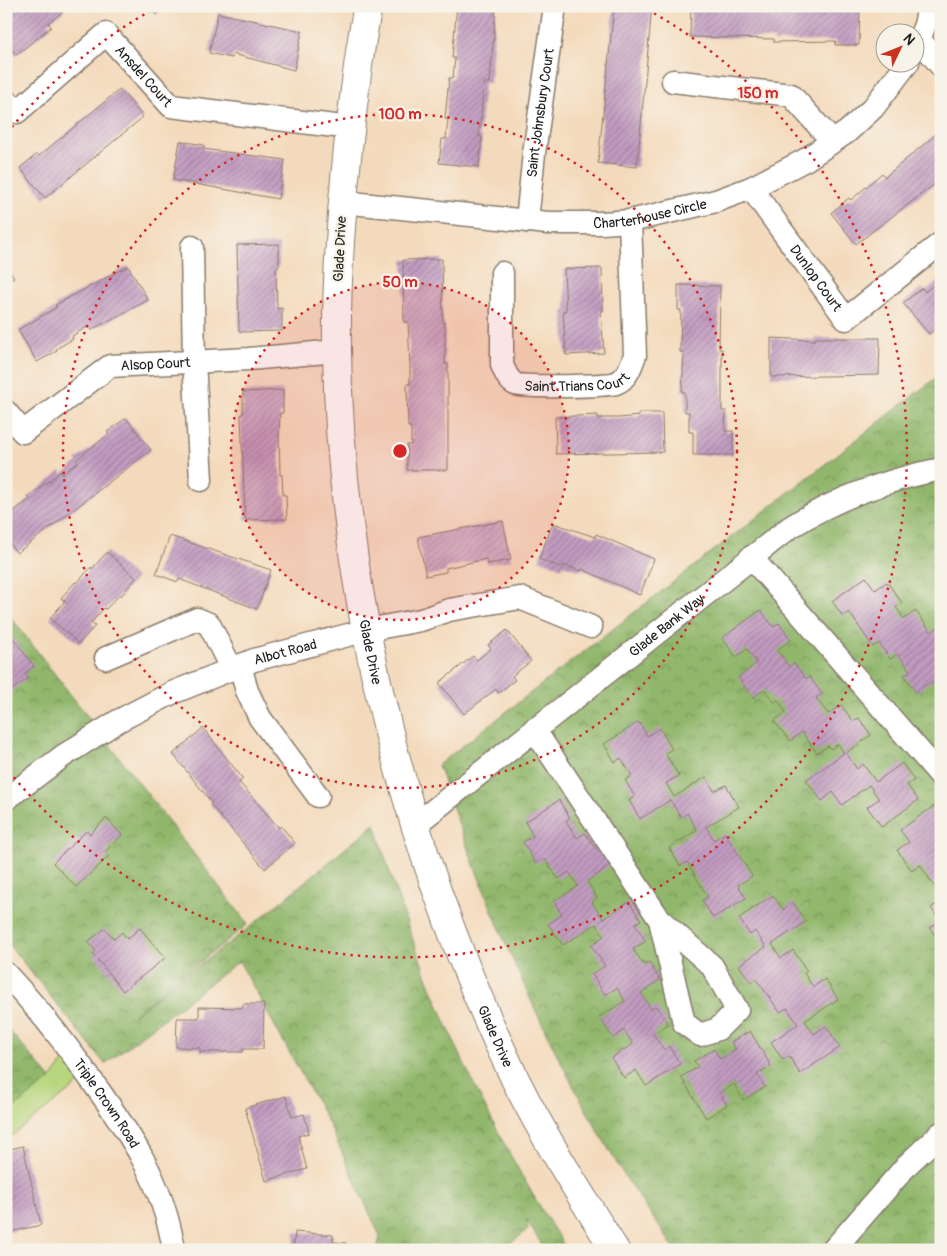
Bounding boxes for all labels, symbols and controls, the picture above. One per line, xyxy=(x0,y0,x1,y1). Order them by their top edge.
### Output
north arrow xyxy=(874,22,924,72)
text: N xyxy=(900,30,919,49)
street label: Ansdel Court xyxy=(112,42,176,110)
street label: Saint Johnsbury Court xyxy=(523,47,557,178)
text: 150 m xyxy=(738,84,778,103)
text: 100 m xyxy=(379,105,421,124)
street label: Charterhouse Circle xyxy=(593,195,708,232)
street label: Glade Drive xyxy=(330,216,350,282)
street label: Dunlop Court xyxy=(786,241,846,315)
text: 50 m xyxy=(383,273,417,292)
street label: Alsop Court xyxy=(120,353,191,374)
street label: Saint Trians Court xyxy=(524,369,633,395)
centre of rings xyxy=(391,442,409,460)
street label: Glade Bank Way xyxy=(625,590,707,660)
street label: Glade Drive xyxy=(356,618,386,686)
street label: Albot Road xyxy=(252,635,319,668)
street label: Glade Drive xyxy=(474,1003,517,1070)
street label: Triple Crown Road xyxy=(70,1055,143,1151)

